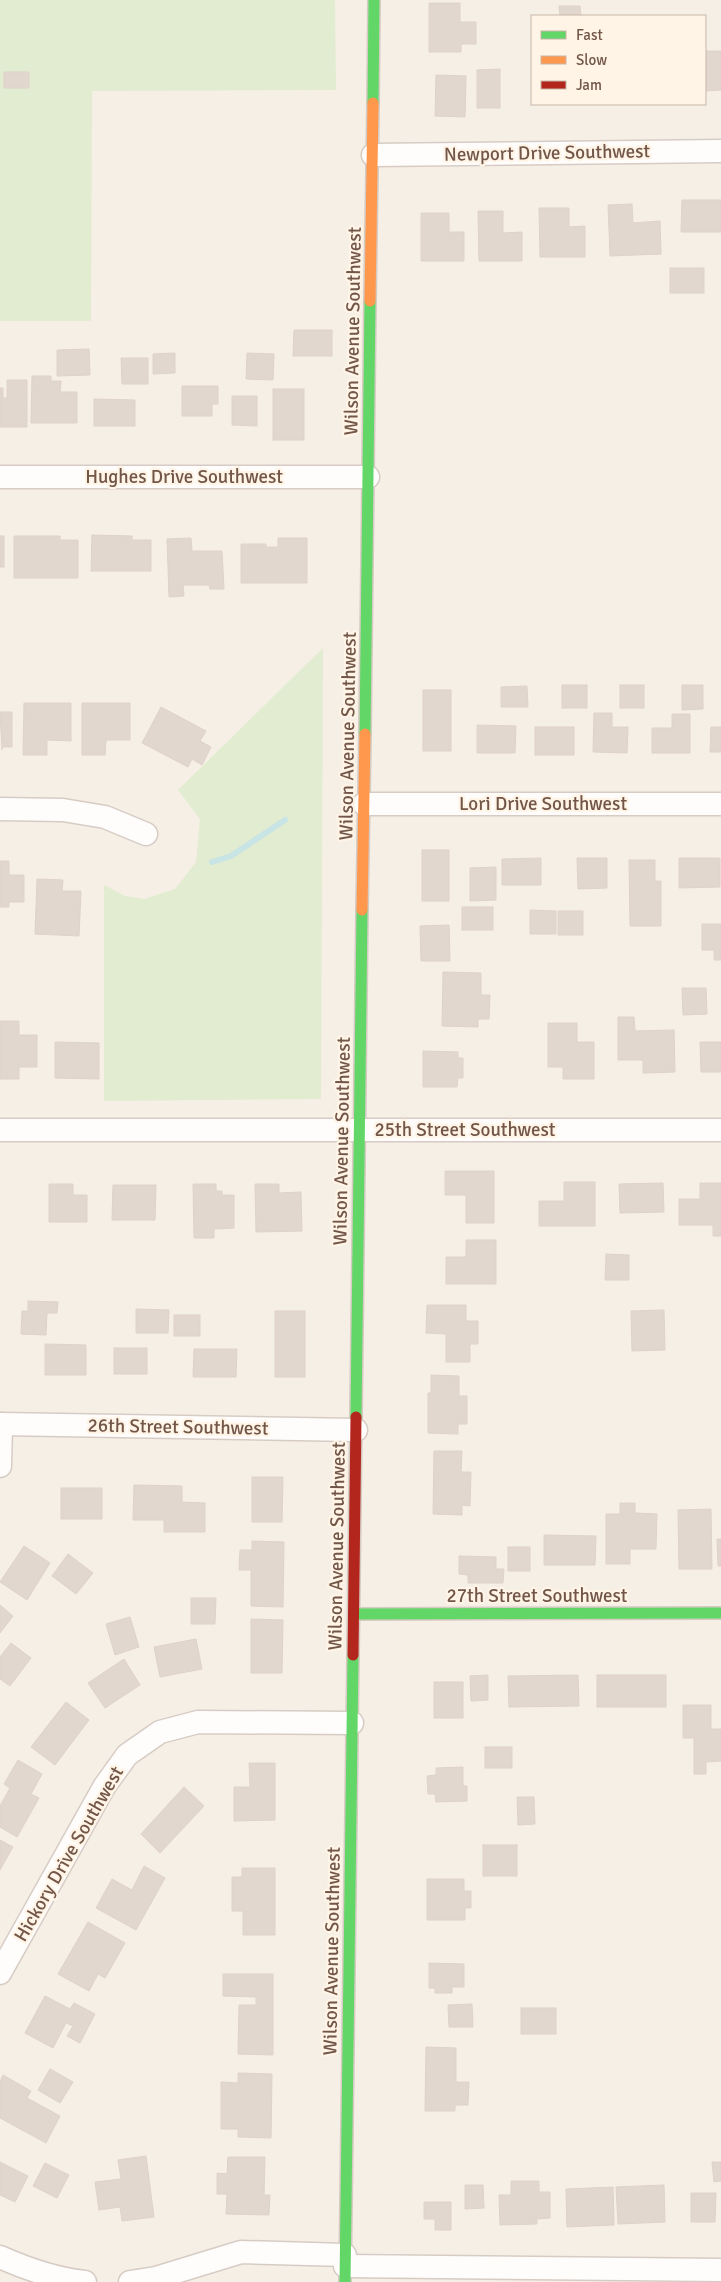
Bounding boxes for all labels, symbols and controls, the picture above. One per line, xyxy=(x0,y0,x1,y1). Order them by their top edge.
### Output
legend xyxy=(531,15,706,105)
text: Fast xyxy=(576,26,603,44)
text: Slow xyxy=(576,51,607,69)
text: Jam xyxy=(576,76,602,94)
street label: Newport Drive Southwest xyxy=(444,139,651,167)
street label: Wilson Avenue Southwest xyxy=(339,226,367,436)
street label: Hughes Drive Southwest xyxy=(85,465,283,489)
street label: Wilson Avenue Southwest xyxy=(334,631,362,841)
street label: Lori Drive Southwest xyxy=(459,792,627,816)
street label: Wilson Avenue Southwest xyxy=(328,1036,356,1246)
street label: 25th Street Southwest xyxy=(375,1118,556,1142)
street label: 26th Street Southwest xyxy=(87,1413,269,1441)
street label: Wilson Avenue Southwest xyxy=(323,1441,351,1651)
street label: 27th Street Southwest xyxy=(447,1584,628,1608)
street label: Hickory Drive Southwest xyxy=(9,1762,129,1946)
street label: Wilson Avenue Southwest xyxy=(318,1846,346,2056)

